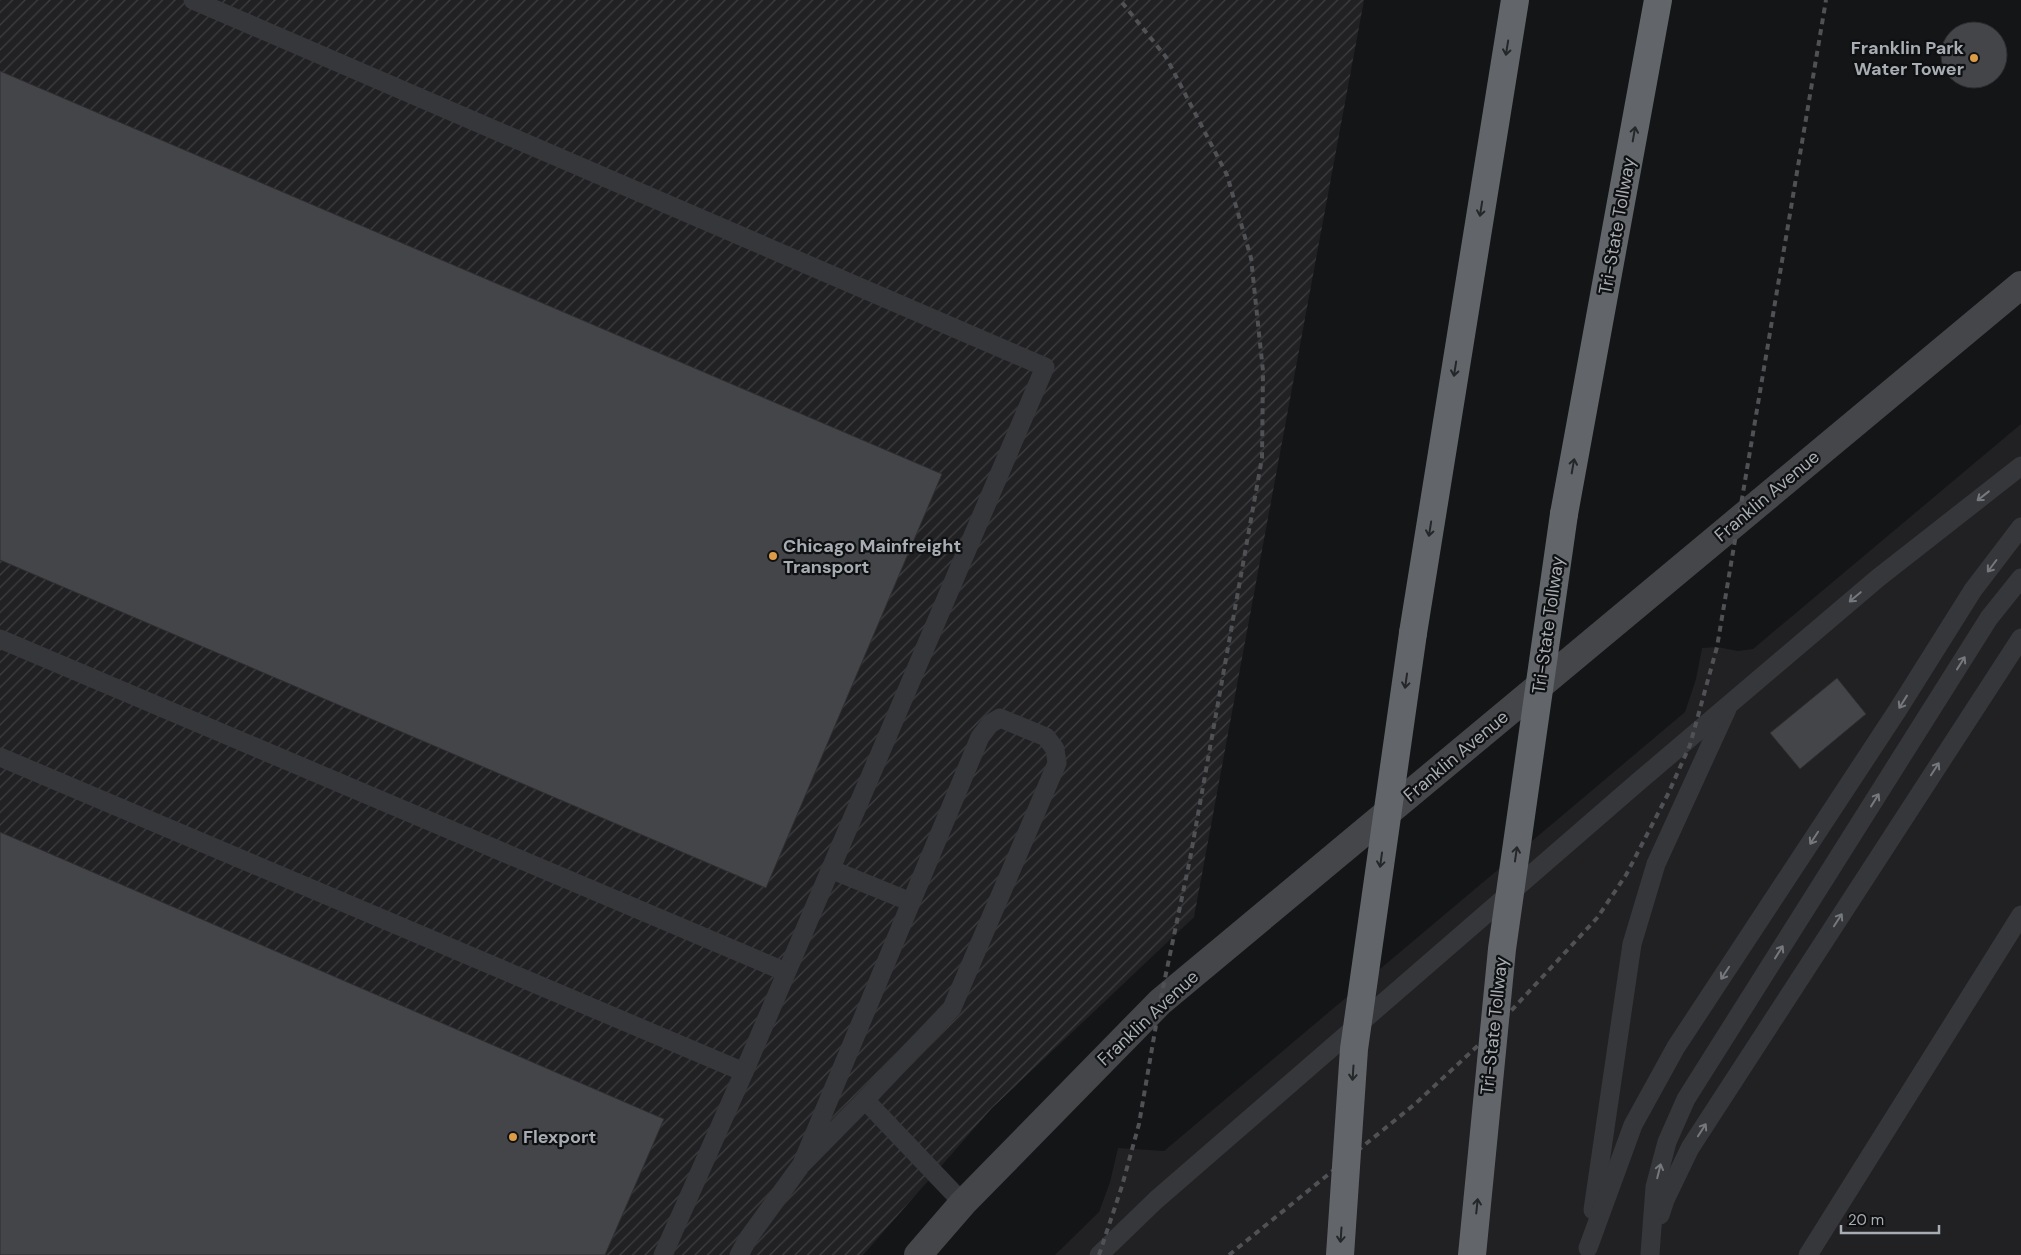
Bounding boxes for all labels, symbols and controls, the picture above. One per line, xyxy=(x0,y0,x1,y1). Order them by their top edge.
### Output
place label: Franklin Park Water Tower xyxy=(1851,36,1965,81)
one-way arrow xyxy=(1502,40,1512,56)
marker: Franklin Park Water Tower xyxy=(1968,52,1980,64)
one-way arrow xyxy=(1629,126,1639,142)
street label: Tri-State Tollway xyxy=(1593,156,1641,296)
one-way arrow xyxy=(1476,200,1486,216)
one-way arrow xyxy=(1450,361,1460,377)
street label: Franklin Avenue xyxy=(1709,445,1825,547)
one-way arrow xyxy=(1569,458,1578,474)
one-way arrow xyxy=(1976,490,1989,501)
one-way arrow xyxy=(1424,521,1434,537)
place label: Chicago Mainfreight Transport xyxy=(783,534,961,579)
marker: Chicago Mainfreight Transport xyxy=(767,550,779,562)
street label: Tri-State Tollway xyxy=(1526,555,1570,695)
one-way arrow xyxy=(1986,559,1997,572)
one-way arrow xyxy=(1849,591,1862,602)
one-way arrow xyxy=(1957,656,1967,670)
one-way arrow xyxy=(1401,673,1411,689)
one-way arrow xyxy=(1898,694,1908,708)
street label: Franklin Avenue xyxy=(1398,705,1514,807)
one-way arrow xyxy=(1930,762,1940,776)
one-way arrow xyxy=(1870,794,1880,808)
one-way arrow xyxy=(1809,830,1819,844)
one-way arrow xyxy=(1511,846,1521,862)
one-way arrow xyxy=(1376,851,1386,867)
one-way arrow xyxy=(1833,914,1843,928)
one-way arrow xyxy=(1774,946,1784,960)
street label: Tri-State Tollway xyxy=(1475,956,1513,1096)
street label: Franklin Avenue xyxy=(1092,965,1204,1071)
one-way arrow xyxy=(1719,966,1729,980)
one-way arrow xyxy=(1348,1064,1357,1080)
one-way arrow xyxy=(1697,1124,1707,1138)
place label: Flexport xyxy=(523,1125,596,1149)
marker: Flexport xyxy=(507,1131,519,1143)
one-way arrow xyxy=(1655,1163,1665,1179)
one-way arrow xyxy=(1472,1199,1482,1215)
scale bar xyxy=(1841,1202,1938,1234)
text: 20 m xyxy=(1848,1210,1884,1230)
one-way arrow xyxy=(1337,1226,1346,1242)

